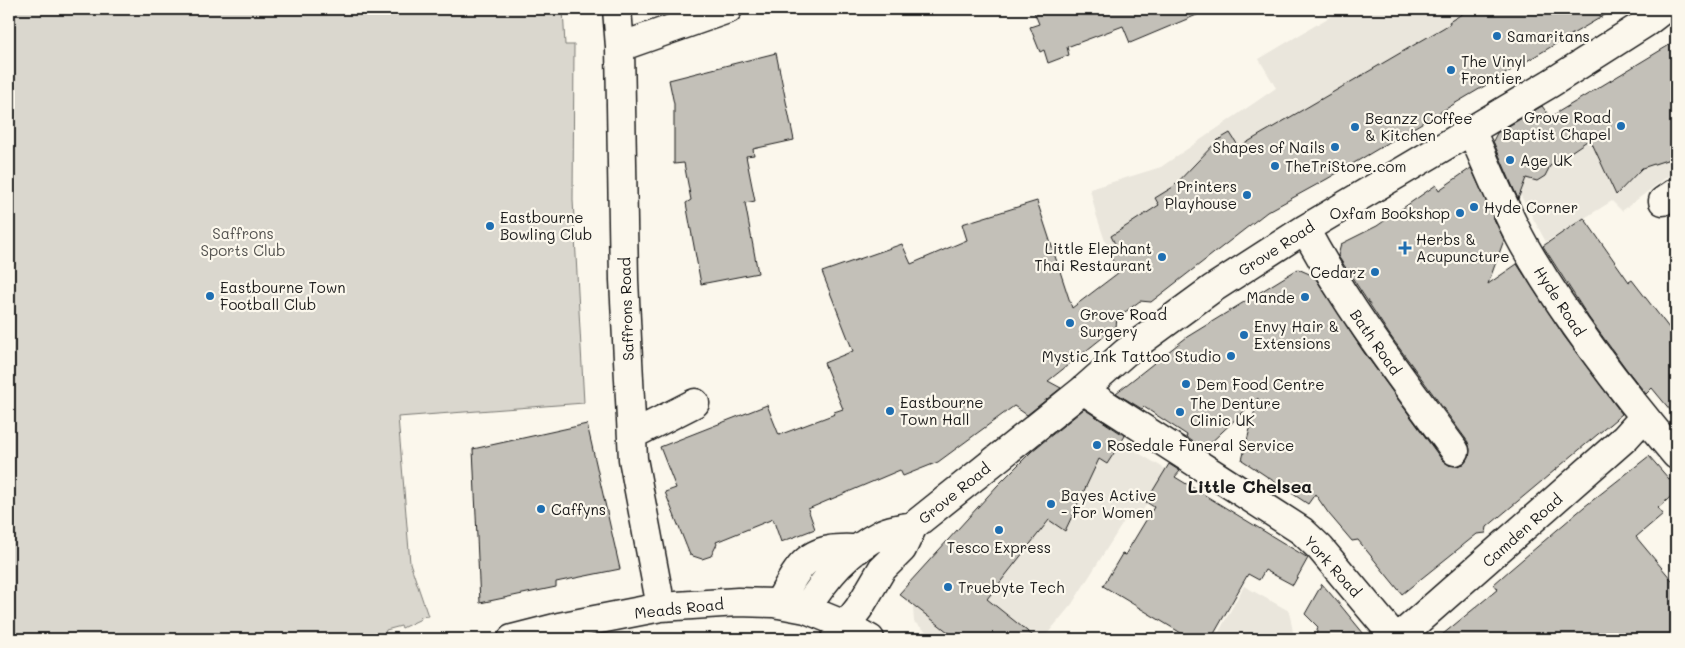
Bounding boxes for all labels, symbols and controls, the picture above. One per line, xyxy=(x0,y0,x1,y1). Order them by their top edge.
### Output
place label: Samaritans xyxy=(1507,26,1590,46)
marker: Samaritans xyxy=(1491,30,1503,42)
place label: The Vinyl Frontier xyxy=(1461,51,1526,88)
marker: The Vinyl Frontier xyxy=(1445,64,1457,76)
place label: Grove Road Baptist Chapel xyxy=(1502,107,1611,144)
place label: Beanzz Coffee & Kitchen xyxy=(1365,108,1473,145)
marker: Grove Road Baptist Chapel xyxy=(1615,120,1627,132)
marker: Beanzz Coffee & Kitchen xyxy=(1349,121,1361,133)
place label: Shapes of Nails xyxy=(1213,137,1325,157)
marker: Shapes of Nails xyxy=(1329,141,1341,153)
place label: Age UK xyxy=(1520,150,1572,170)
marker: Age UK xyxy=(1504,154,1516,166)
place label: TheTriStore.com xyxy=(1285,156,1406,176)
marker: TheTriStore.com xyxy=(1269,160,1281,172)
place label: Printers Playhouse xyxy=(1165,176,1237,213)
marker: Printers Playhouse xyxy=(1241,189,1253,201)
place label: Hyde Corner xyxy=(1484,197,1578,217)
marker: Hyde Corner xyxy=(1468,201,1480,213)
place label: Oxfam Bookshop xyxy=(1330,203,1450,223)
place label: Eastbourne Bowling Club xyxy=(500,207,592,244)
marker: Oxfam Bookshop xyxy=(1454,207,1466,219)
street label: Grove Road xyxy=(1234,216,1318,280)
marker: Eastbourne Bowling Club xyxy=(484,220,496,232)
park label: Saffrons Sports Club xyxy=(200,223,286,260)
place label: Herbs & Acupuncture xyxy=(1416,229,1510,266)
place label: Little Elephant Thai Restaurant xyxy=(1034,238,1152,275)
marker: Herbs & Acupuncture xyxy=(1398,241,1412,255)
marker: Little Elephant Thai Restaurant xyxy=(1156,251,1168,263)
street label: Saffrons Road xyxy=(614,257,638,361)
place label: Cedarz xyxy=(1310,262,1365,282)
street label: Hyde Road xyxy=(1530,262,1590,340)
marker: Cedarz xyxy=(1369,266,1381,278)
place label: Eastbourne Town Football Club xyxy=(220,277,346,314)
place label: Mande xyxy=(1247,287,1295,307)
marker: Eastbourne Town Football Club xyxy=(204,290,216,302)
marker: Mande xyxy=(1299,291,1311,303)
place label: Grove Road Surgery xyxy=(1080,304,1167,341)
street label: Bath Road xyxy=(1346,305,1406,379)
place label: Envy Hair & Extensions xyxy=(1254,316,1339,353)
marker: Grove Road Surgery xyxy=(1064,317,1076,329)
marker: Envy Hair & Extensions xyxy=(1238,329,1250,341)
place label: Mystic Ink Tattoo Studio xyxy=(1042,346,1221,366)
marker: Mystic Ink Tattoo Studio xyxy=(1225,350,1237,362)
place label: Dem Food Centre xyxy=(1196,374,1325,394)
marker: Dem Food Centre xyxy=(1180,378,1192,390)
place label: Eastbourne Town Hall xyxy=(900,392,984,429)
place label: The Denture Clinic UK xyxy=(1190,393,1280,430)
marker: Eastbourne Town Hall xyxy=(884,405,896,417)
marker: The Denture Clinic UK xyxy=(1174,406,1186,418)
place label: Rosedale Funeral Service xyxy=(1107,435,1294,455)
marker: Rosedale Funeral Service xyxy=(1091,439,1103,451)
street label: Grove Road xyxy=(914,458,994,528)
district label: Little Chelsea xyxy=(1188,474,1312,498)
place label: Bayes Active - For Women xyxy=(1061,485,1156,522)
street label: Camden Road xyxy=(1478,489,1566,571)
marker: Bayes Active - For Women xyxy=(1045,498,1057,510)
place label: Caffyns xyxy=(551,499,606,519)
marker: Caffyns xyxy=(535,503,547,515)
marker: Tesco Express xyxy=(993,524,1005,536)
street label: York Road xyxy=(1300,531,1366,601)
place label: Tesco Express xyxy=(947,537,1051,557)
place label: Truebyte Tech xyxy=(958,577,1064,597)
marker: Truebyte Tech xyxy=(942,581,954,593)
street label: Meads Road xyxy=(633,593,725,623)

